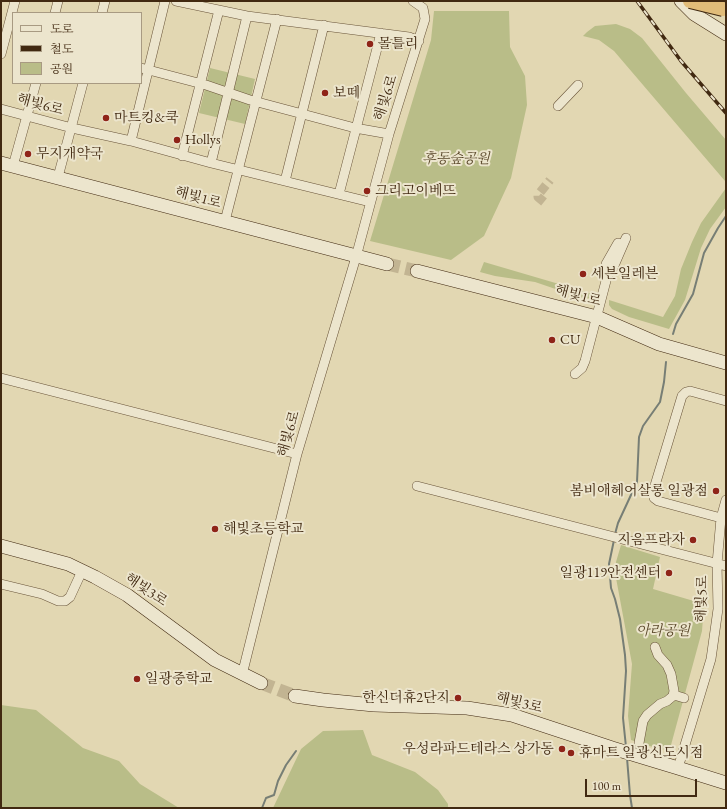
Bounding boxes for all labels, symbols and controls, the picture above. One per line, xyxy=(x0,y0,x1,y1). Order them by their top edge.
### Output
legend xyxy=(12,12,142,84)
text: 도로 xyxy=(50,21,73,37)
place label: 몰틀리 xyxy=(378,36,419,52)
marker: 몰틀리 xyxy=(365,39,375,49)
text: 철도 xyxy=(50,41,73,57)
text: 공원 xyxy=(50,61,73,77)
street label: 해빛6로 xyxy=(371,73,401,123)
place label: 보떼 xyxy=(333,85,360,101)
marker: 보떼 xyxy=(320,88,330,98)
street label: 해빛6로 xyxy=(15,91,65,119)
place label: 마트킹&쿡 xyxy=(114,110,179,126)
marker: 마트킹&쿡 xyxy=(101,113,111,123)
place label: Hollys xyxy=(185,132,220,148)
marker: Hollys xyxy=(172,135,182,145)
place label: 무지개약국 xyxy=(36,146,104,162)
marker: 무지개약국 xyxy=(23,149,33,159)
park label: 후동숲공원 xyxy=(422,151,490,167)
place label: 그리고이베뜨 xyxy=(375,183,456,199)
street label: 해빛1로 xyxy=(173,184,223,212)
marker: 그리고이베뜨 xyxy=(362,186,372,196)
place label: 세븐일레븐 xyxy=(591,266,659,282)
marker: 세븐일레븐 xyxy=(578,269,588,279)
street label: 해빛1로 xyxy=(553,282,603,310)
place label: CU xyxy=(560,332,580,348)
marker: CU xyxy=(547,335,557,345)
street label: 해빛6로 xyxy=(274,409,304,459)
place label: 봄비애헤어살롱 일광점 xyxy=(570,483,708,499)
marker: 봄비애헤어살롱 일광점 xyxy=(711,486,721,496)
place label: 해빛초등학교 xyxy=(223,521,304,537)
marker: 해빛초등학교 xyxy=(210,524,220,534)
place label: 지음프라자 xyxy=(617,532,685,548)
marker: 지음프라자 xyxy=(688,535,698,545)
place label: 일광119안전센터 xyxy=(560,565,661,581)
marker: 일광119안전센터 xyxy=(664,568,674,578)
street label: 해빛3로 xyxy=(122,570,170,610)
street label: 해빛5로 xyxy=(693,575,711,623)
park label: 아라공원 xyxy=(636,623,690,639)
place label: 일광중학교 xyxy=(145,671,213,687)
marker: 일광중학교 xyxy=(132,674,142,684)
street label: 해빛3로 xyxy=(494,689,544,717)
place label: 한신더휴2단지 xyxy=(362,690,450,706)
marker: 한신더휴2단지 xyxy=(453,693,463,703)
place label: 우성라파드테라스 상가동 xyxy=(402,741,554,757)
marker: 우성라파드테라스 상가동 xyxy=(557,744,567,754)
place label: 휴마트 일광신도시점 xyxy=(579,745,704,761)
marker: 휴마트 일광신도시점 xyxy=(566,748,576,758)
scale bar xyxy=(587,771,699,797)
text: 100 m xyxy=(592,778,621,794)

